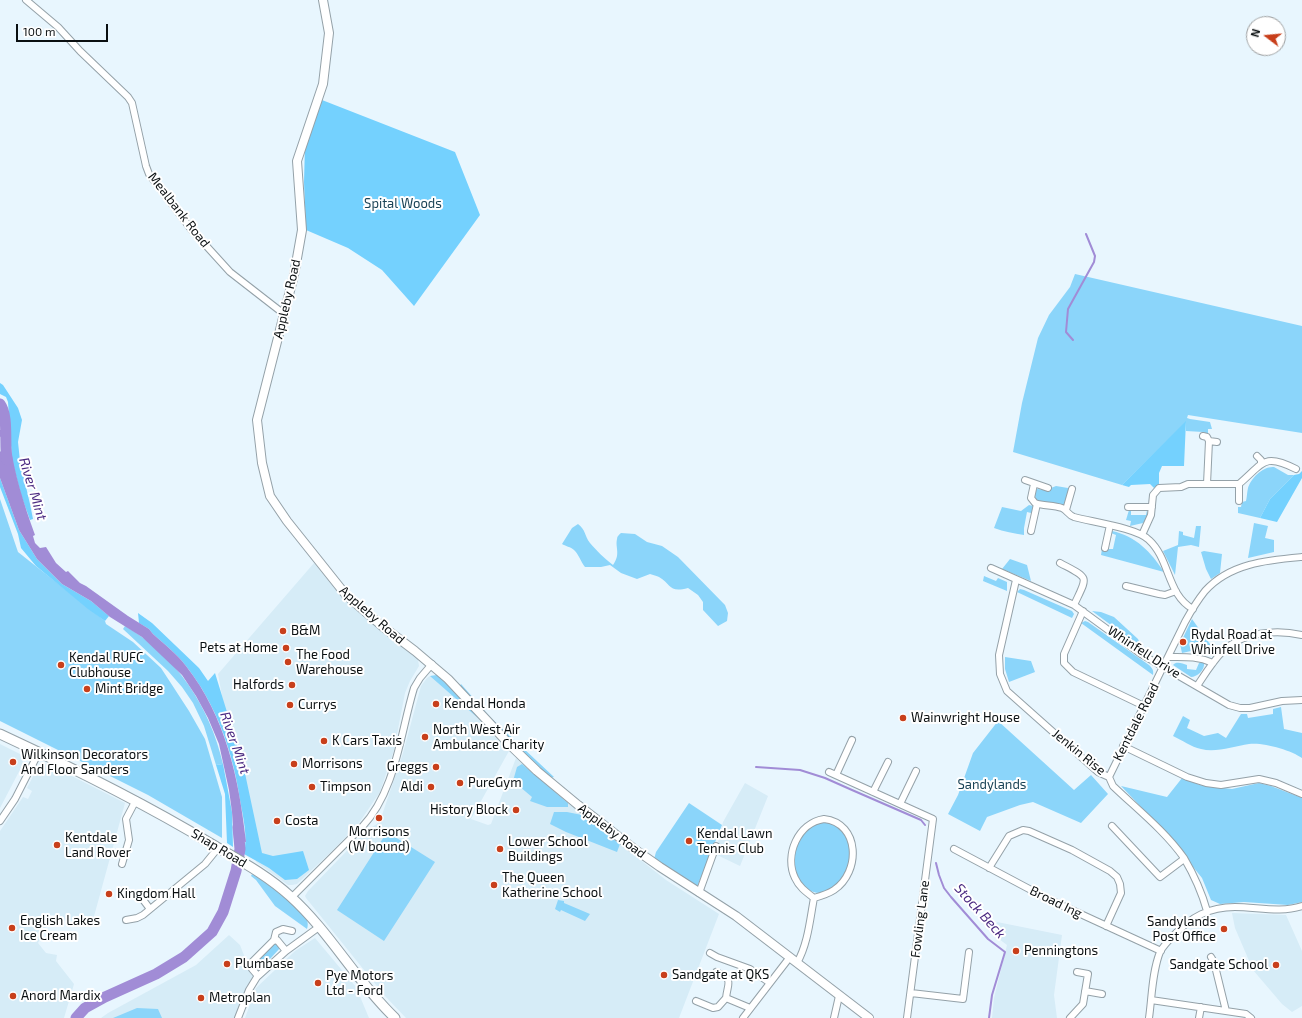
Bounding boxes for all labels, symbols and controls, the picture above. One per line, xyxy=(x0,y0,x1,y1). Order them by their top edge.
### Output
scale bar xyxy=(18,16,110,42)
north arrow xyxy=(1246,16,1286,56)
text: 100 m xyxy=(23,24,55,38)
text: N xyxy=(1248,27,1262,38)
street label: Mealbank Road xyxy=(145,169,213,251)
park label: Spital Woods xyxy=(364,196,442,212)
street label: Appleby Road xyxy=(270,258,304,340)
water label: River Mint xyxy=(15,456,51,522)
street label: Appleby Road xyxy=(336,583,408,647)
place label: B&M xyxy=(291,623,320,639)
street label: Whinfell Drive xyxy=(1105,623,1183,681)
marker: B&M xyxy=(278,626,288,636)
place label: Rydal Road at Whinfell Drive xyxy=(1191,627,1275,658)
marker: Rydal Road at Whinfell Drive xyxy=(1178,637,1188,647)
place label: Pets at Home xyxy=(200,640,278,656)
marker: Pets at Home xyxy=(281,643,291,653)
place label: The Food Warehouse xyxy=(296,647,363,678)
place label: Kendal RUFC Clubhouse xyxy=(69,650,143,681)
marker: The Food Warehouse xyxy=(283,657,293,667)
marker: Kendal RUFC Clubhouse xyxy=(56,660,66,670)
place label: Halfords xyxy=(233,677,284,693)
marker: Halfords xyxy=(287,680,297,690)
street label: Kentdale Road xyxy=(1110,680,1162,764)
place label: Mint Bridge xyxy=(95,681,163,697)
marker: Mint Bridge xyxy=(82,684,92,694)
place label: Kendal Honda xyxy=(444,696,526,712)
place label: Currys xyxy=(298,697,337,713)
marker: Kendal Honda xyxy=(431,699,441,709)
marker: Currys xyxy=(285,700,295,710)
water label: River Mint xyxy=(217,710,253,776)
place label: Wainwright House xyxy=(911,710,1020,726)
marker: Wainwright House xyxy=(898,713,908,723)
place label: North West Air Ambulance Charity xyxy=(433,722,544,753)
street label: Jenkin Rise xyxy=(1049,726,1109,778)
marker: North West Air Ambulance Charity xyxy=(420,732,430,742)
place label: K Cars Taxis xyxy=(332,733,402,749)
marker: K Cars Taxis xyxy=(319,736,329,746)
place label: Wilkinson Decorators And Floor Sanders xyxy=(21,747,148,778)
place label: Morrisons xyxy=(302,756,363,772)
marker: Wilkinson Decorators And Floor Sanders xyxy=(8,757,18,767)
marker: Morrisons xyxy=(289,759,299,769)
place label: Greggs xyxy=(387,759,428,775)
marker: Greggs xyxy=(431,762,441,772)
place label: PureGym xyxy=(468,775,522,791)
park label: Sandylands xyxy=(958,777,1026,793)
marker: PureGym xyxy=(455,778,465,788)
place label: Timpson xyxy=(320,779,371,795)
place label: Aldi xyxy=(400,779,423,795)
marker: Timpson xyxy=(307,782,317,792)
marker: Aldi xyxy=(426,782,436,792)
street label: Appleby Road xyxy=(575,800,649,862)
place label: History Block xyxy=(430,802,508,818)
marker: History Block xyxy=(511,805,521,815)
place label: Costa xyxy=(285,813,318,829)
marker: Morrisons (W bound) xyxy=(374,813,384,823)
marker: Costa xyxy=(272,816,282,826)
place label: Morrisons (W bound) xyxy=(348,824,410,855)
street label: Shap Road xyxy=(188,825,250,871)
place label: Kendal Lawn Tennis Club xyxy=(697,826,772,857)
place label: Kentdale Land Rover xyxy=(65,830,131,861)
place label: Lower School Buildings xyxy=(508,834,588,865)
marker: Kendal Lawn Tennis Club xyxy=(684,836,694,846)
marker: Kentdale Land Rover xyxy=(52,840,62,850)
marker: Lower School Buildings xyxy=(495,844,505,854)
place label: The Queen Katherine School xyxy=(502,870,602,901)
street label: Fowling Lane xyxy=(908,879,932,959)
marker: The Queen Katherine School xyxy=(489,880,499,890)
water label: Stock Beck xyxy=(951,880,1009,942)
street label: Broad Ing xyxy=(1027,883,1085,921)
place label: Kingdom Hall xyxy=(117,886,195,902)
marker: Kingdom Hall xyxy=(104,889,114,899)
place label: English Lakes Ice Cream xyxy=(20,913,100,944)
place label: Sandylands Post Office xyxy=(1147,914,1216,945)
marker: English Lakes Ice Cream xyxy=(7,923,17,933)
marker: Sandylands Post Office xyxy=(1219,924,1229,934)
place label: Penningtons xyxy=(1024,943,1098,959)
marker: Penningtons xyxy=(1011,946,1021,956)
place label: Plumbase xyxy=(235,956,293,972)
place label: Sandgate School xyxy=(1170,957,1268,973)
marker: Plumbase xyxy=(222,959,232,969)
marker: Sandgate School xyxy=(1271,960,1281,970)
place label: Sandgate at QKS xyxy=(672,967,769,983)
place label: Pye Motors Ltd - Ford xyxy=(326,968,393,999)
marker: Sandgate at QKS xyxy=(659,970,669,980)
marker: Pye Motors Ltd - Ford xyxy=(313,978,323,988)
place label: Anord Mardix xyxy=(21,988,101,1004)
place label: Metroplan xyxy=(209,990,271,1006)
marker: Anord Mardix xyxy=(8,991,18,1001)
marker: Metroplan xyxy=(196,993,206,1003)

